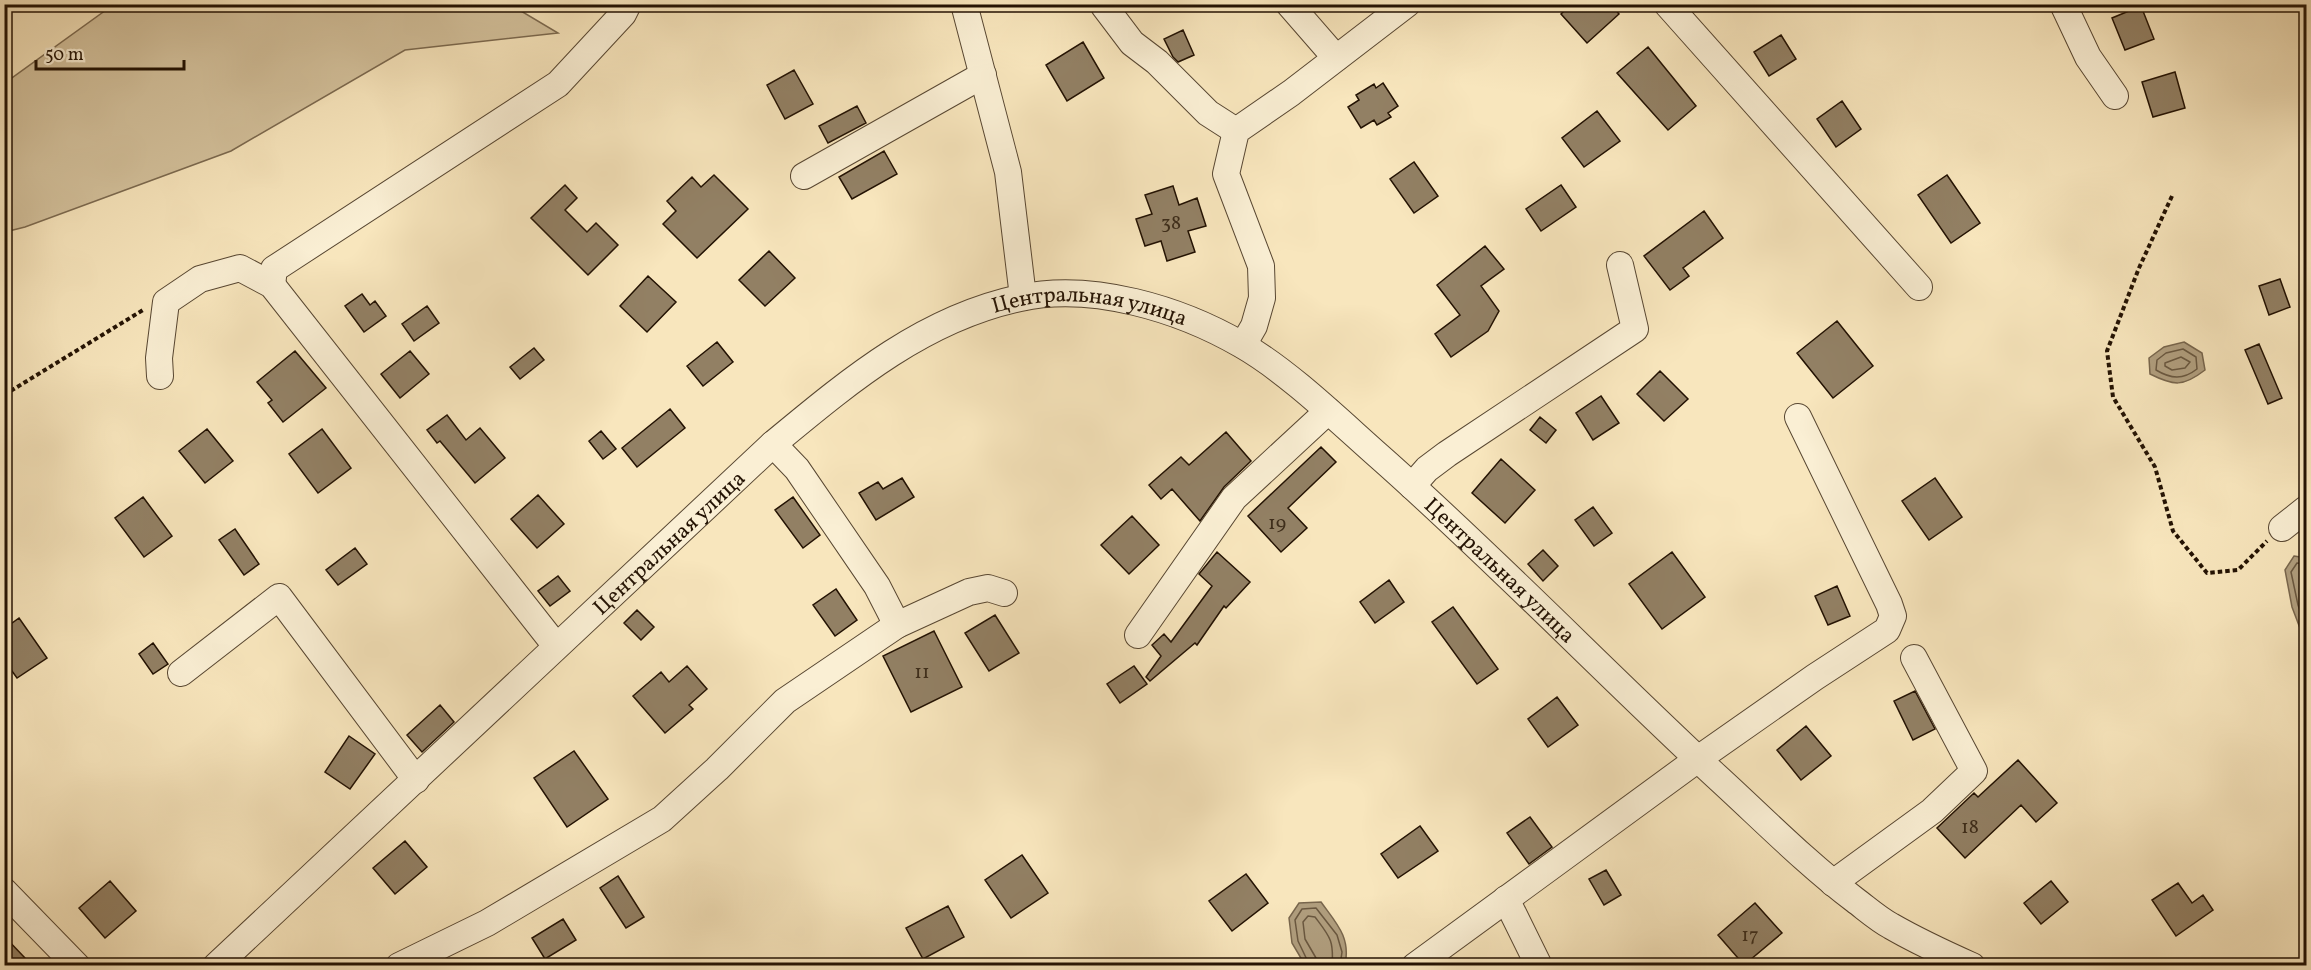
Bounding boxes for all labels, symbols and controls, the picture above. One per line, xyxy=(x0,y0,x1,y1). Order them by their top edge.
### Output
scale bar xyxy=(36,33,184,71)
text: 50 m xyxy=(45,43,84,68)
house number: 38 xyxy=(1161,210,1181,238)
street label: Центральная улица xyxy=(988,280,1191,335)
street label: Центральная улица xyxy=(587,464,753,623)
street label: Центральная улица xyxy=(1416,491,1582,651)
house number: 19 xyxy=(1268,510,1286,538)
house number: 11 xyxy=(914,659,930,687)
house number: 18 xyxy=(1961,814,1979,842)
house number: 17 xyxy=(1741,922,1759,950)

